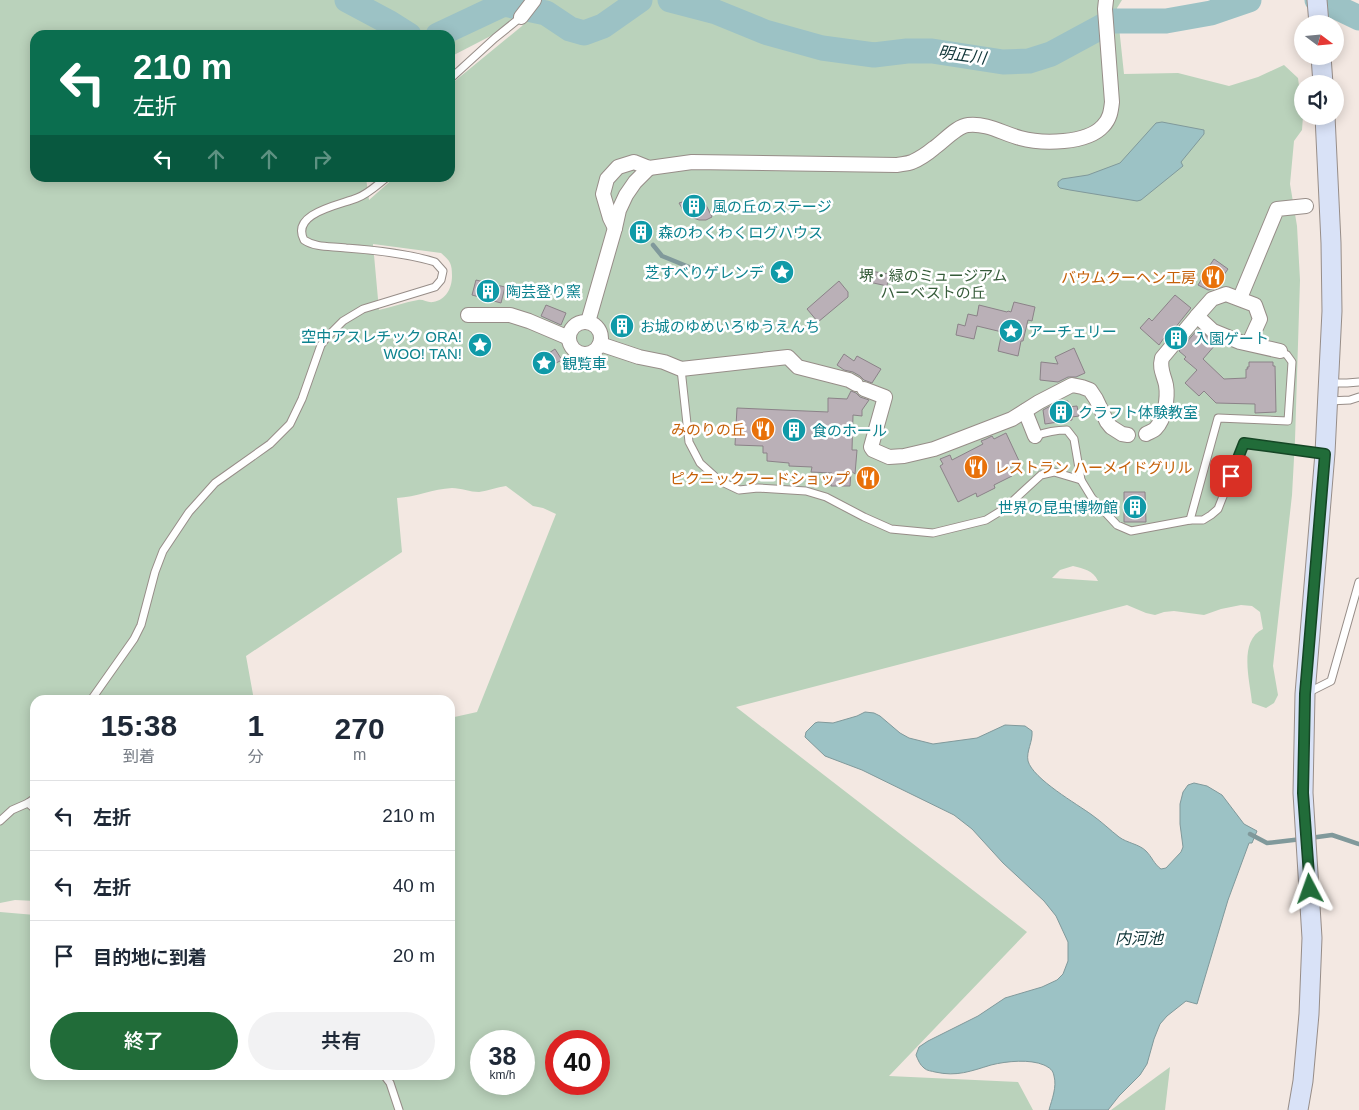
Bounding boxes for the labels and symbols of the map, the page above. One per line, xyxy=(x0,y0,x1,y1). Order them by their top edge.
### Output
north arrow xyxy=(1294,15,1344,65)
water label: 明正川 xyxy=(937,43,989,67)
building icon: 風の丘のステージ xyxy=(681,193,707,219)
place label: 風の丘のステージ xyxy=(712,198,832,215)
building icon: 森のわくわくログハウス xyxy=(628,219,654,245)
place label: 森のわくわくログハウス xyxy=(658,224,823,241)
place icon: 芝すべりゲレンデ xyxy=(769,259,795,285)
place label: 芝すべりゲレンデ xyxy=(645,264,764,281)
restaurant icon: バウムクーヘン工房 xyxy=(1200,264,1226,290)
park label: 堺・緑のミュージアム ハーベストの丘 xyxy=(859,267,1007,301)
place label: バウムクーヘン工房 xyxy=(1061,269,1196,286)
building icon: 陶芸登り窯 xyxy=(475,278,501,304)
place label: 陶芸登り窯 xyxy=(506,283,581,300)
building icon: お城のゆめいろゆうえんち xyxy=(609,313,635,339)
place label: お城のゆめいろゆうえんち xyxy=(640,318,820,335)
place icon: アーチェリー xyxy=(998,318,1024,344)
place label: アーチェリー xyxy=(1028,323,1117,340)
building icon: 入園ゲート xyxy=(1163,325,1189,351)
place label: 空中アスレチック ORA! WOO! TAN! xyxy=(301,328,462,362)
place label: 入園ゲート xyxy=(1194,330,1269,347)
place icon: 空中アスレチック ORA! WOO! TAN! xyxy=(467,332,493,358)
place icon: 観覧車 xyxy=(531,350,557,376)
place label: 観覧車 xyxy=(562,355,607,372)
building icon: クラフト体験教室 xyxy=(1048,399,1074,425)
place label: クラフト体験教室 xyxy=(1078,404,1198,421)
restaurant icon: みのりの丘 xyxy=(750,416,776,442)
building icon: 食のホール xyxy=(781,417,807,443)
place label: みのりの丘 xyxy=(671,421,746,438)
place label: 食のホール xyxy=(812,422,887,439)
restaurant icon: レストラン ハーメイドグリル xyxy=(963,454,989,480)
pin xyxy=(1210,455,1252,497)
place label: レストラン ハーメイドグリル xyxy=(994,459,1193,476)
restaurant icon: ピクニックフードショップ xyxy=(855,465,881,491)
place label: ピクニックフードショップ xyxy=(670,470,850,487)
building icon: 世界の昆虫博物館 xyxy=(1122,494,1148,520)
place label: 世界の昆虫博物館 xyxy=(998,499,1118,516)
position arrow xyxy=(1283,862,1335,914)
water label: 内河池 xyxy=(1115,930,1165,947)
speed limit sign: 40 xyxy=(545,1030,610,1095)

